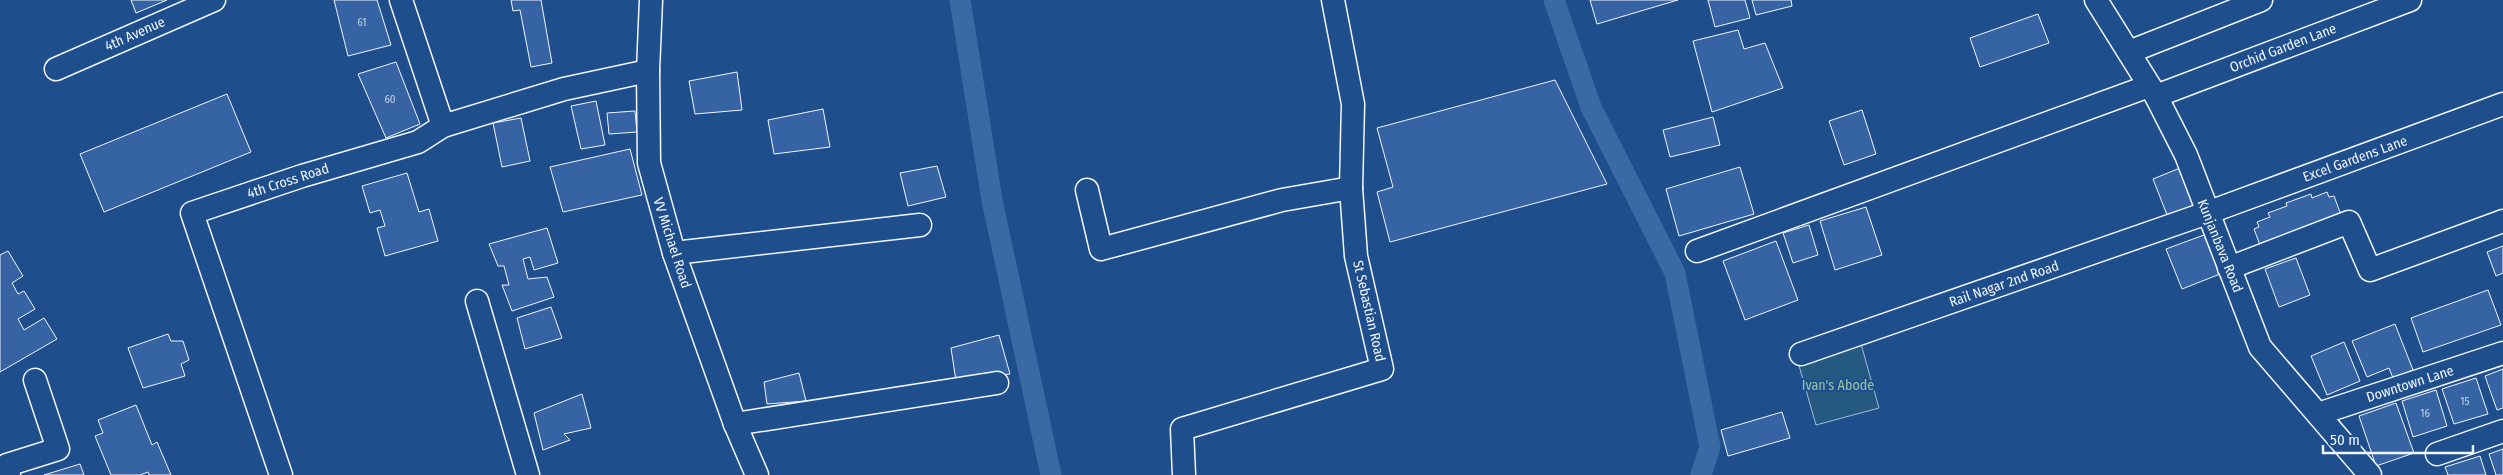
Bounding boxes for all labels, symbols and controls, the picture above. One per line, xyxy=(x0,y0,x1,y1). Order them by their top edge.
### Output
street label: 4th Avenue xyxy=(102,13,168,55)
house number: 61 xyxy=(357,16,367,29)
street label: Orchid Garden Lane xyxy=(2227,20,2339,76)
house number: 60 xyxy=(384,93,396,106)
street label: Excel Gardens Lane xyxy=(2300,132,2410,186)
street label: 4th Cross Road xyxy=(245,160,331,202)
street label: VV Michael Road xyxy=(649,196,695,290)
street label: Kunjanbava Road xyxy=(2194,197,2246,295)
street label: Rail Nagar 2nd Road xyxy=(1947,257,2061,311)
street label: St Sebastian Road xyxy=(1349,259,1389,363)
street label: Downtown Lane xyxy=(2364,362,2456,406)
park label: Ivan's Abode xyxy=(1802,377,1874,394)
house number: 15 xyxy=(2460,395,2470,408)
house number: 16 xyxy=(2420,407,2430,420)
scale bar xyxy=(2323,422,2473,454)
text: 50 m xyxy=(2330,431,2360,449)

